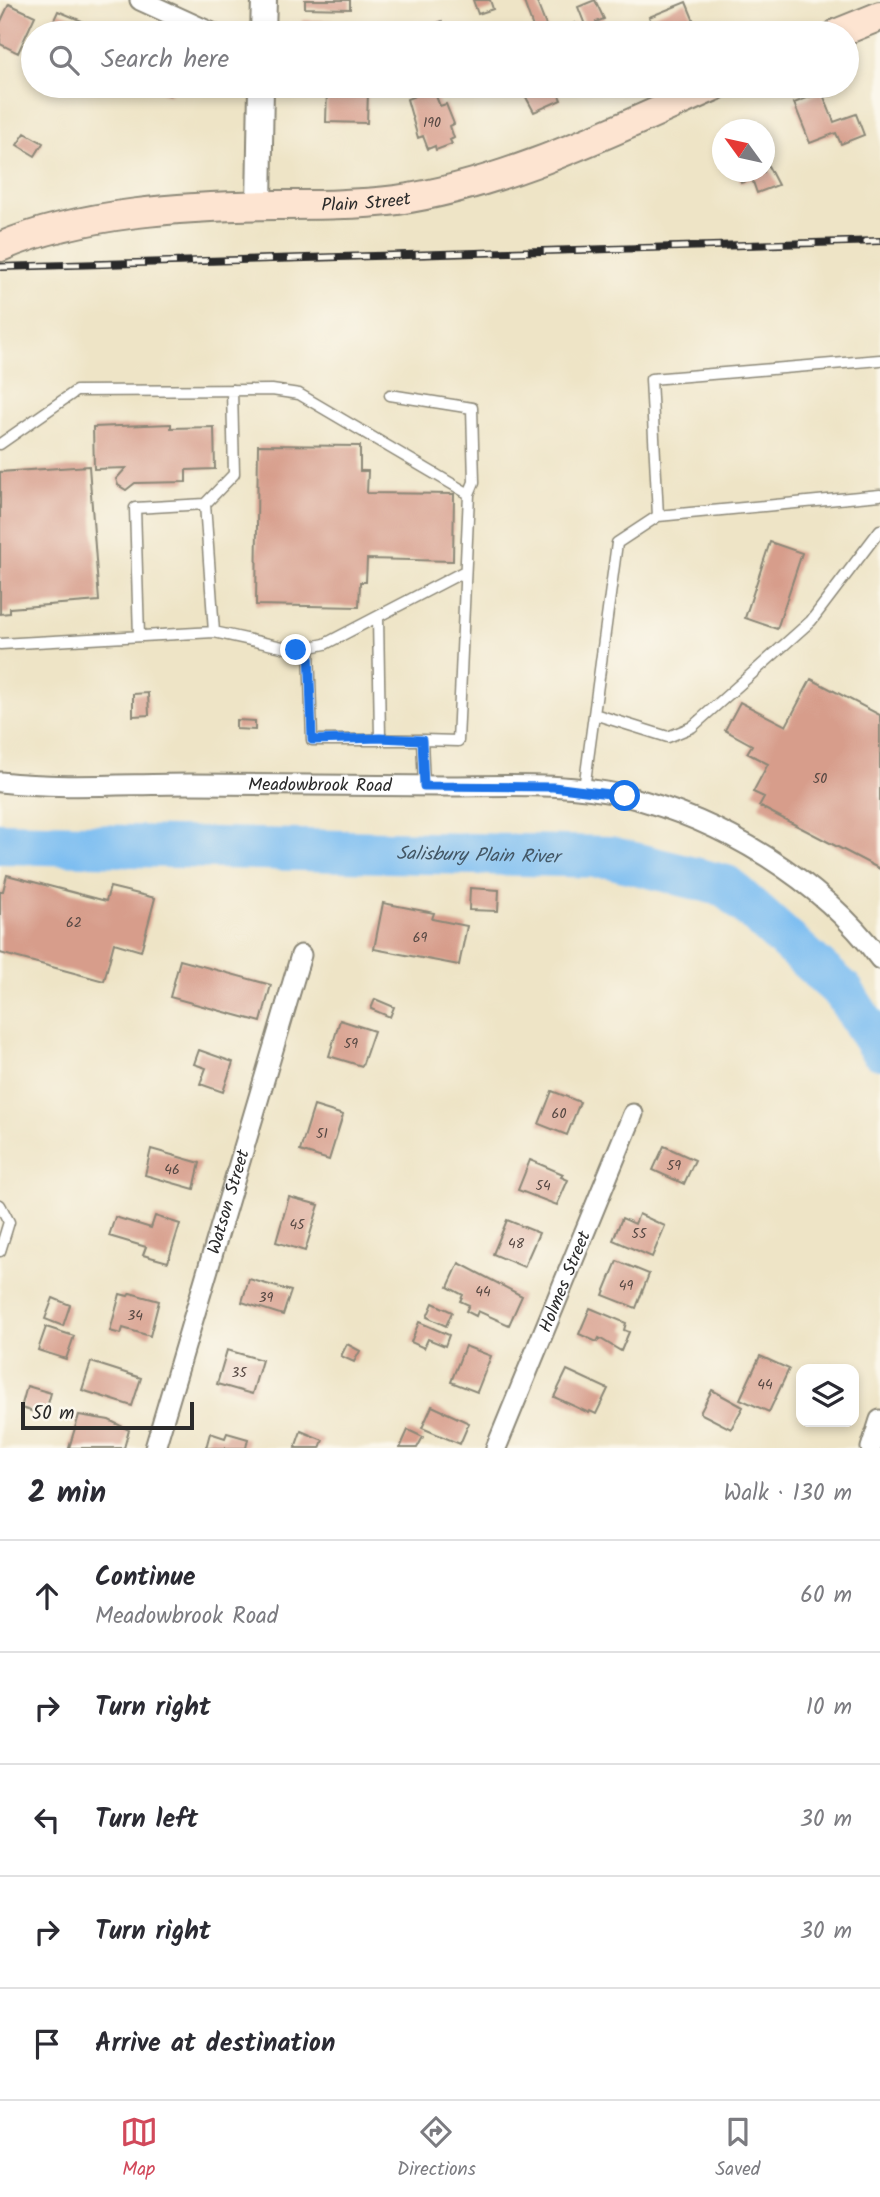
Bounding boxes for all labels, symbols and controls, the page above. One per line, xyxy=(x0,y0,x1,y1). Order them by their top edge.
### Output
search box xyxy=(21,21,859,98)
text: Search here xyxy=(101,39,229,81)
icon: search xyxy=(45,41,83,79)
house number: 190 xyxy=(423,112,441,134)
north arrow xyxy=(712,119,775,182)
street label: Plain Street xyxy=(321,185,414,221)
route end xyxy=(280,634,311,665)
house number: 50 xyxy=(813,768,827,790)
street label: Meadowbrook Road xyxy=(248,771,393,801)
route start xyxy=(609,780,640,811)
water label: Salisbury Plain River xyxy=(396,839,563,873)
house number: 62 xyxy=(66,912,82,934)
house number: 69 xyxy=(413,927,427,949)
house number: 59 xyxy=(344,1033,358,1055)
house number: 60 xyxy=(552,1103,566,1125)
house number: 51 xyxy=(316,1123,328,1145)
street label: Watson Street xyxy=(200,1145,259,1258)
house number: 59 xyxy=(667,1155,681,1177)
house number: 46 xyxy=(164,1159,180,1181)
house number: 54 xyxy=(535,1175,551,1197)
house number: 45 xyxy=(289,1214,306,1236)
house number: 55 xyxy=(631,1223,648,1245)
street label: Holmes Street xyxy=(532,1226,600,1337)
house number: 48 xyxy=(508,1233,525,1255)
house number: 49 xyxy=(619,1275,633,1297)
house number: 44 xyxy=(475,1281,491,1303)
house number: 39 xyxy=(259,1287,274,1309)
house number: 34 xyxy=(127,1305,143,1327)
house number: 35 xyxy=(231,1362,248,1384)
map controls xyxy=(796,1364,859,1427)
button: layers xyxy=(796,1364,859,1427)
house number: 44 xyxy=(757,1374,773,1396)
scale bar xyxy=(21,1399,194,1431)
text: 50 m xyxy=(32,1399,74,1429)
text: 2 min xyxy=(28,1470,106,1518)
text: Walk · 130 m xyxy=(724,1476,852,1512)
text: Continue xyxy=(95,1557,196,1599)
icon: ahead xyxy=(28,1577,66,1615)
text: 60 m xyxy=(800,1578,852,1614)
text: Meadowbrook Road xyxy=(95,1599,278,1635)
text: Turn right xyxy=(95,1687,211,1729)
icon: right xyxy=(28,1689,66,1727)
text: 10 m xyxy=(806,1690,852,1726)
text: Turn left xyxy=(95,1799,198,1841)
icon: left xyxy=(28,1801,66,1839)
text: 30 m xyxy=(800,1802,852,1838)
text: Turn right xyxy=(95,1911,211,1953)
icon: right xyxy=(28,1913,66,1951)
text: 30 m xyxy=(800,1914,852,1950)
text: Arrive at destination xyxy=(95,2023,335,2065)
icon: arrive xyxy=(28,2025,66,2063)
tab: Map xyxy=(120,2113,158,2185)
tab: Directions xyxy=(397,2113,476,2185)
tab: Saved xyxy=(715,2113,760,2185)

